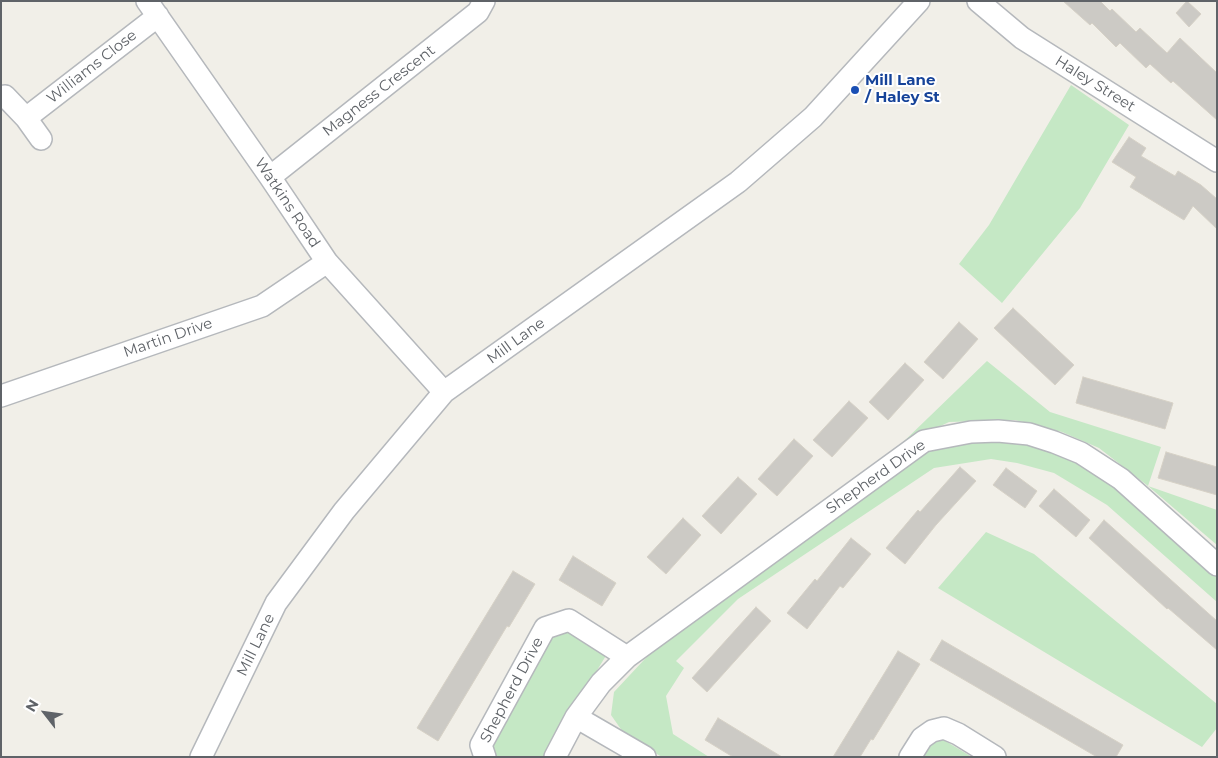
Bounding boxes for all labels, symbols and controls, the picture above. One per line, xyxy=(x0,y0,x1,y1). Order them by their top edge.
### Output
street label: Williams Close xyxy=(44,26,140,108)
street label: Magness Crescent xyxy=(319,42,439,140)
street label: Haley Street xyxy=(1051,52,1139,116)
place label: Mill Lane / Haley St xyxy=(865,72,940,107)
marker: Mill Lane / Haley St xyxy=(849,84,861,96)
street label: Watkins Road xyxy=(250,155,324,251)
street label: Martin Drive xyxy=(121,314,215,362)
street label: Mill Lane xyxy=(484,314,548,368)
street label: Shepherd Drive xyxy=(823,436,929,518)
street label: Mill Lane xyxy=(233,611,279,679)
street label: Shepherd Drive xyxy=(477,634,547,746)
north arrow xyxy=(20,688,70,738)
text: N xyxy=(21,696,43,715)

